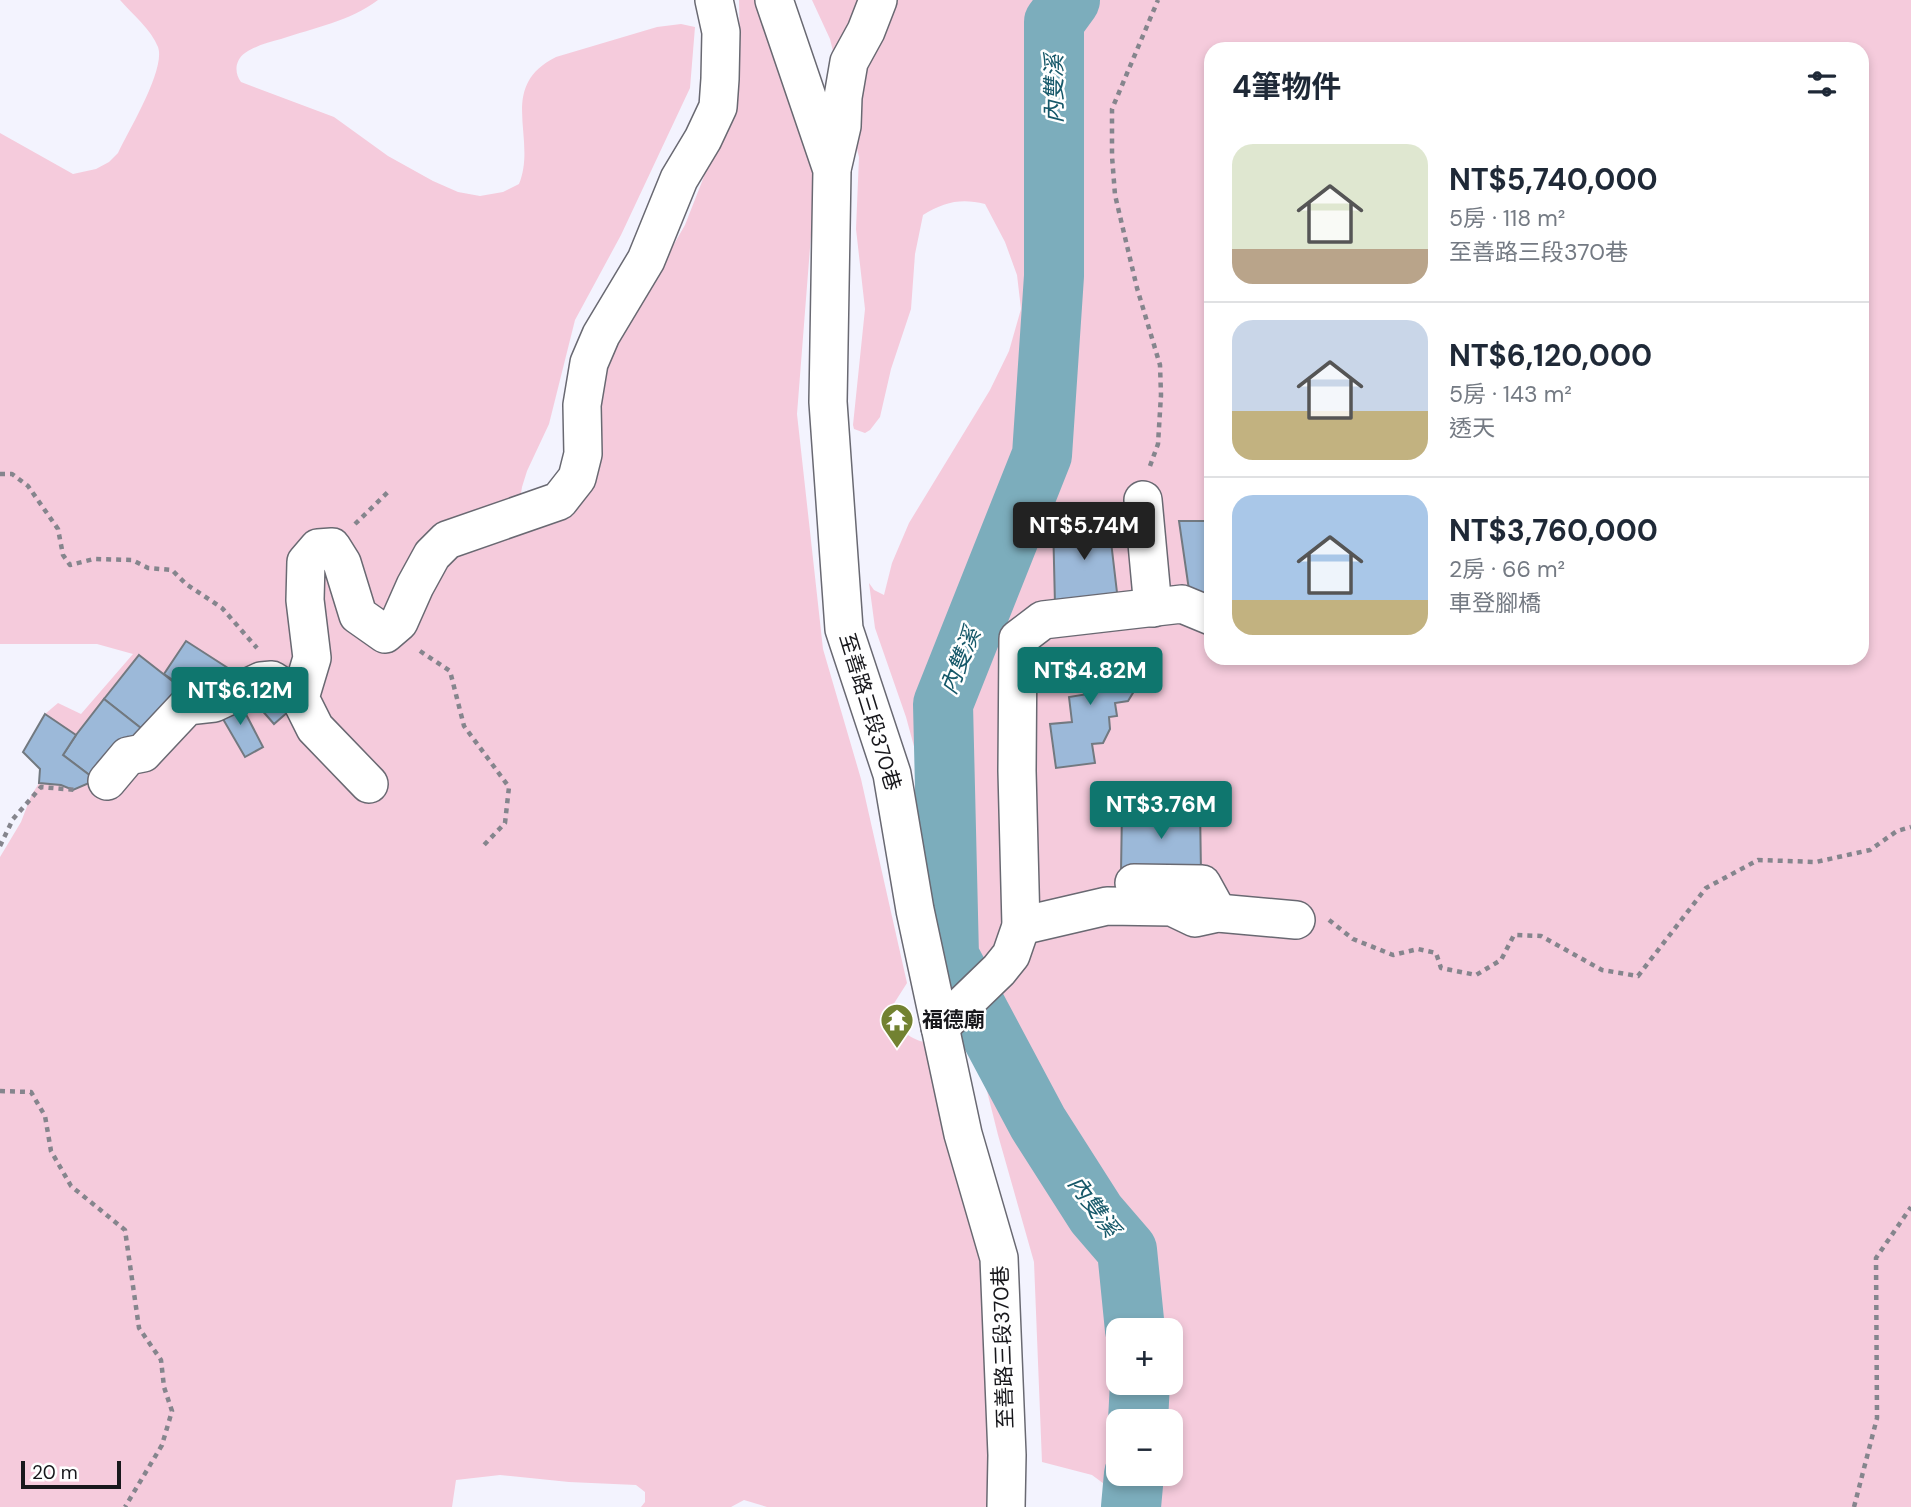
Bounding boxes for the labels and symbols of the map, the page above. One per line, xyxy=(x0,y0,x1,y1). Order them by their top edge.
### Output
water label: 內雙溪 xyxy=(1039,52,1069,124)
pin: NT$5.74M xyxy=(1012,503,1156,562)
water label: 內雙溪 xyxy=(933,621,988,699)
street label: 至善路三段370巷 xyxy=(833,630,907,794)
pin: NT$4.82M xyxy=(1018,648,1162,707)
pin: NT$6.12M xyxy=(168,668,312,727)
pin: NT$3.76M xyxy=(1089,782,1233,841)
temple icon: 福德廟 xyxy=(878,1001,916,1050)
place label: 福德廟 xyxy=(922,1006,985,1034)
water label: 內雙溪 xyxy=(1062,1169,1128,1245)
street label: 至善路三段370巷 xyxy=(986,1265,1020,1429)
scale bar xyxy=(21,1458,121,1490)

